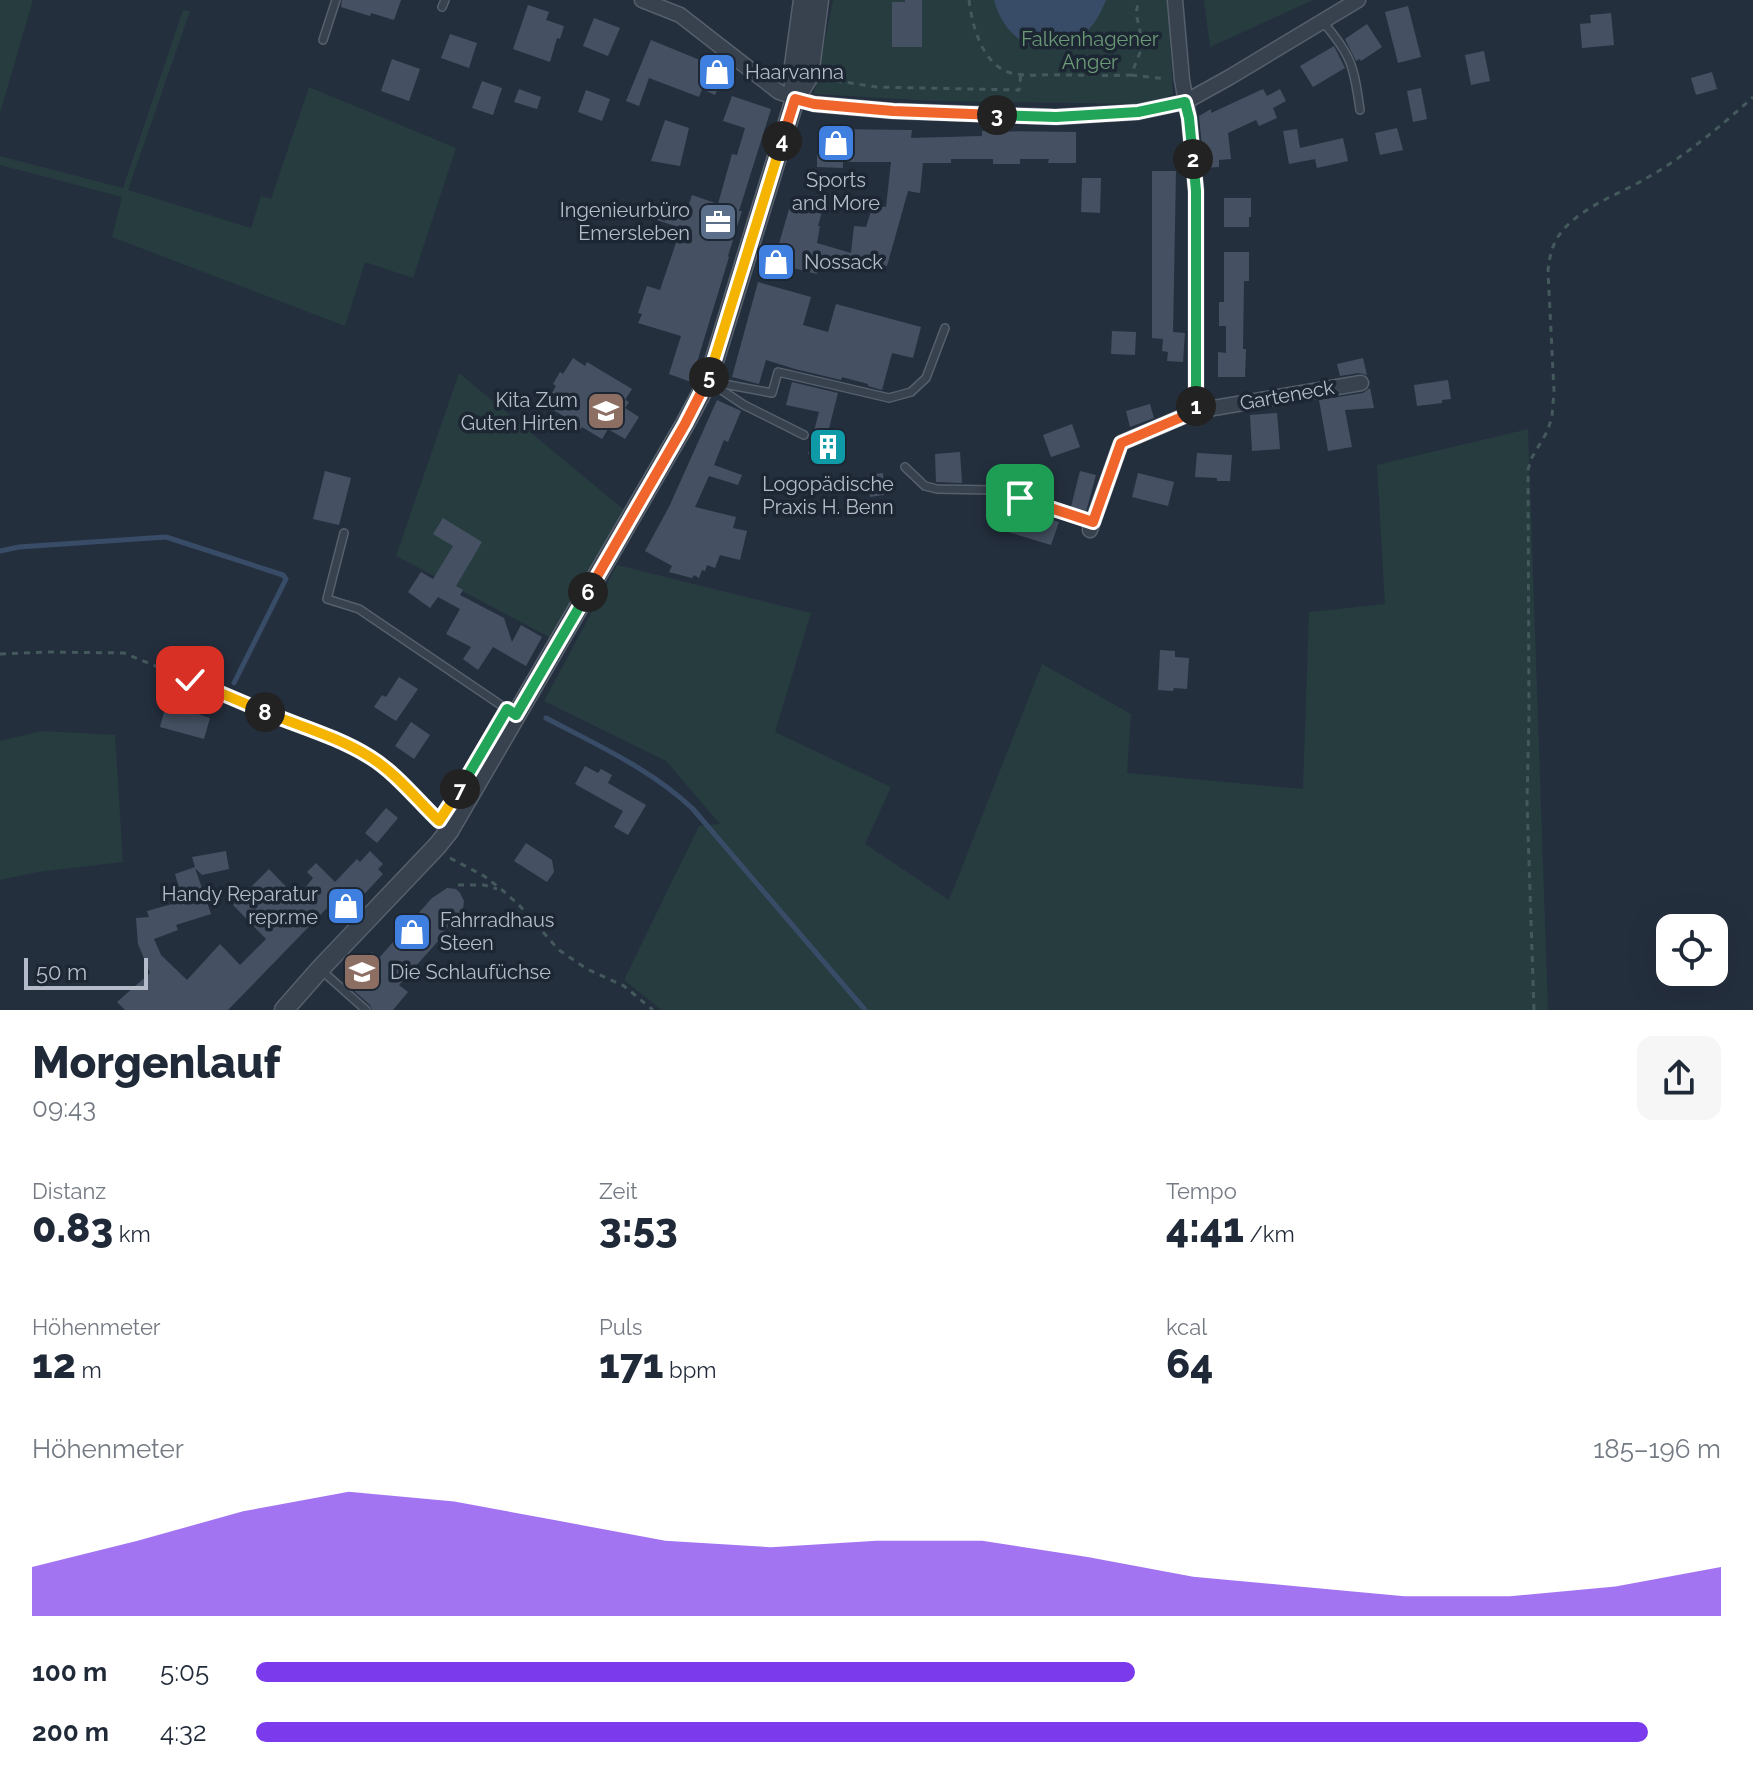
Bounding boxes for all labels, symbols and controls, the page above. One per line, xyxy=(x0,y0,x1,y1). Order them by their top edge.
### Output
park label: Falkenhagener Anger xyxy=(1021,27,1159,74)
shop icon: Haarvanna xyxy=(696,51,738,93)
place label: Haarvanna xyxy=(745,60,844,84)
pin: 3 xyxy=(977,95,1017,135)
text: 3 xyxy=(991,102,1003,128)
pin: 4 xyxy=(762,121,802,161)
shop icon: Sports and More xyxy=(815,122,857,164)
text: 4 xyxy=(776,128,788,154)
pin: 2 xyxy=(1173,139,1213,179)
text: 2 xyxy=(1187,146,1199,172)
place label: Sports and More xyxy=(792,168,880,215)
place label: Ingenieurbüro Emersleben xyxy=(560,198,690,245)
office icon: Ingenieurbüro Emersleben xyxy=(697,201,739,243)
shop icon: Nossack xyxy=(755,241,797,283)
place label: Nossack xyxy=(804,250,883,274)
pin: 5 xyxy=(689,357,729,397)
text: 5 xyxy=(703,364,715,390)
street label: Garteneck xyxy=(1238,375,1336,415)
pin: 1 xyxy=(1176,386,1216,426)
place label: Kita Zum Guten Hirten xyxy=(461,388,578,435)
school or university icon: Kita Zum Guten Hirten xyxy=(585,390,627,432)
text: 1 xyxy=(1191,393,1201,419)
building icon: Logopädische Praxis H. Benn xyxy=(807,426,849,468)
pin xyxy=(986,464,1054,532)
place label: Logopädische Praxis H. Benn xyxy=(762,472,894,519)
icon: arrive xyxy=(998,476,1042,520)
pin: 6 xyxy=(568,572,608,612)
text: 6 xyxy=(581,579,595,605)
pin xyxy=(156,646,224,714)
icon: check xyxy=(168,658,212,702)
pin: 8 xyxy=(245,692,285,732)
text: 8 xyxy=(258,699,272,725)
pin: 7 xyxy=(440,769,480,809)
text: 7 xyxy=(454,776,466,802)
place label: Handy Reparatur repr.me xyxy=(162,882,318,929)
shop icon: Handy Reparatur repr.me xyxy=(325,885,367,927)
place label: Fahrradhaus Steen xyxy=(440,908,554,955)
shop icon: Fahrradhaus Steen xyxy=(391,911,433,953)
map controls xyxy=(1656,914,1728,986)
button: locate xyxy=(1656,914,1728,986)
school or university icon: Die Schlaufüchse xyxy=(341,951,383,993)
scale bar xyxy=(24,954,148,990)
text: 50 m xyxy=(36,959,87,985)
place label: Die Schlaufüchse xyxy=(390,960,551,984)
button: share xyxy=(1637,1036,1721,1120)
text: Morgenlauf xyxy=(32,1037,280,1088)
text: 09:43 xyxy=(32,1093,96,1123)
text: Distanz xyxy=(32,1178,106,1204)
text: Zeit xyxy=(599,1178,638,1204)
text: Tempo xyxy=(1166,1178,1237,1204)
text: 0.83 xyxy=(32,1204,113,1251)
text: 3:53 xyxy=(599,1204,678,1251)
text: 4:41 xyxy=(1166,1204,1244,1251)
text: km xyxy=(113,1221,151,1247)
text: /km xyxy=(1244,1221,1295,1247)
text: Höhenmeter xyxy=(32,1314,161,1340)
text: Puls xyxy=(599,1314,642,1340)
text: kcal xyxy=(1166,1314,1207,1340)
text: 12 xyxy=(32,1340,76,1387)
text: 171 xyxy=(599,1340,663,1387)
text: 64 xyxy=(1166,1340,1213,1387)
text: m xyxy=(76,1357,102,1383)
text: bpm xyxy=(663,1357,716,1383)
text: Höhenmeter xyxy=(32,1434,184,1464)
text: 185–196 m xyxy=(1593,1434,1721,1464)
text: 100 m xyxy=(32,1657,107,1687)
text: 5:05 xyxy=(160,1657,209,1687)
text: 200 m xyxy=(32,1717,109,1747)
text: 4:32 xyxy=(160,1717,207,1747)

